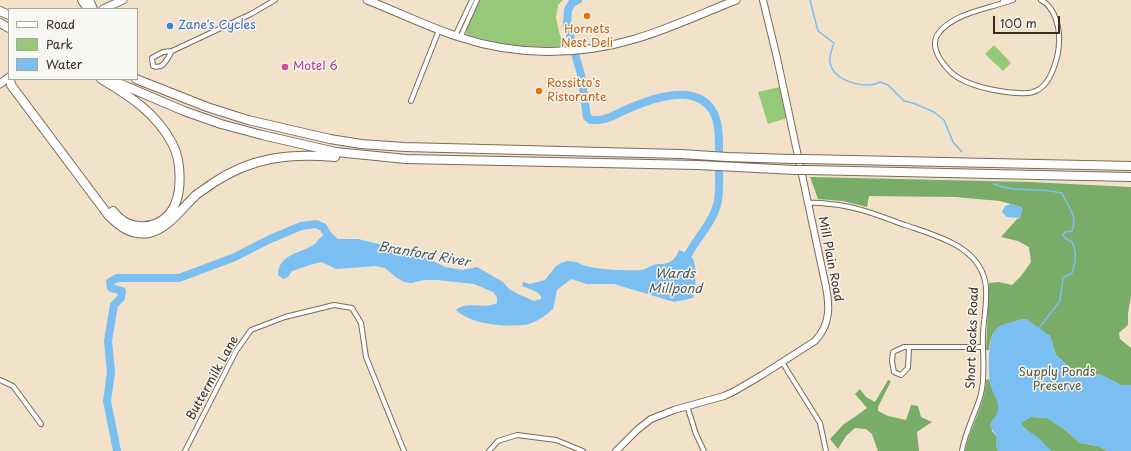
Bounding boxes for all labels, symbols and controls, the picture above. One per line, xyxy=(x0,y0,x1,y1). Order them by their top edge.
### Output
legend xyxy=(8,8,138,80)
scale bar xyxy=(995,8,1062,34)
marker: Hornets Nest Deli xyxy=(582,11,592,21)
text: 100 m xyxy=(1000,14,1037,32)
text: Road xyxy=(46,15,75,33)
place label: Zane's Cycles xyxy=(178,19,256,33)
marker: Zane's Cycles xyxy=(165,21,175,31)
place label: Hornets Nest Deli xyxy=(561,23,613,51)
text: Park xyxy=(46,35,73,53)
text: Water xyxy=(46,55,82,73)
place label: Motel 6 xyxy=(293,60,338,74)
marker: Motel 6 xyxy=(280,62,290,72)
place label: Rossitto's Ristorante xyxy=(547,77,606,105)
marker: Rossitto's Ristorante xyxy=(534,86,544,96)
street label: Mill Plain Road xyxy=(815,215,845,303)
water label: Branford River xyxy=(377,239,471,271)
water label: Wards Millpond xyxy=(648,266,702,297)
street label: Short Rocks Road xyxy=(964,287,982,389)
street label: Buttermilk Lane xyxy=(184,333,242,423)
park label: Supply Ponds Preserve xyxy=(1019,366,1095,394)

